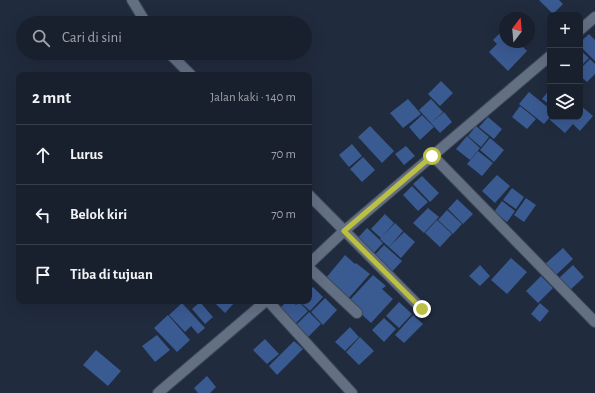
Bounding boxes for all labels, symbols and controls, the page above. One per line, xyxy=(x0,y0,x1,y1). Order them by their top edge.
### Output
north arrow xyxy=(499,12,535,48)
map controls xyxy=(547,12,583,120)
button: + xyxy=(547,12,583,48)
search box xyxy=(16,16,312,60)
icon: search xyxy=(30,27,52,49)
text: Cari di sini xyxy=(62,30,122,45)
button: − xyxy=(547,48,583,84)
button: layers xyxy=(547,84,583,120)
text: 2 mnt xyxy=(32,89,71,106)
text: Jalan kaki · 140 m xyxy=(210,91,296,104)
icon: ahead xyxy=(32,144,54,166)
text: Lurus xyxy=(70,147,103,162)
route start xyxy=(423,147,441,165)
text: 70 m xyxy=(271,148,296,161)
icon: left xyxy=(32,204,54,226)
text: Belok kiri xyxy=(70,207,127,222)
text: 70 m xyxy=(271,208,296,221)
icon: arrive xyxy=(32,264,54,286)
text: Tiba di tujuan xyxy=(70,267,153,282)
route end xyxy=(413,300,431,318)

